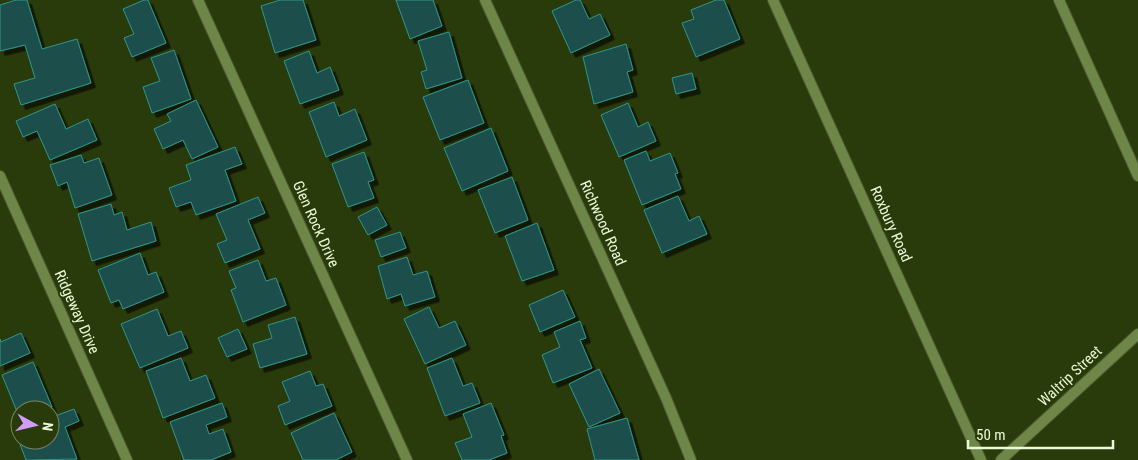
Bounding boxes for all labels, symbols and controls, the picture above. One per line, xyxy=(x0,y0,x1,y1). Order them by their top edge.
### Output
street label: Glen Rock Drive xyxy=(289,178,343,270)
street label: Richwood Road xyxy=(576,178,630,268)
street label: Roxbury Road xyxy=(866,183,916,265)
street label: Ridgeway Drive xyxy=(51,267,103,357)
street label: Waltrip Street xyxy=(1035,342,1105,410)
north arrow xyxy=(10,400,60,450)
scale bar xyxy=(968,418,1113,450)
text: N xyxy=(39,421,56,432)
text: 50 m xyxy=(976,426,1006,444)

